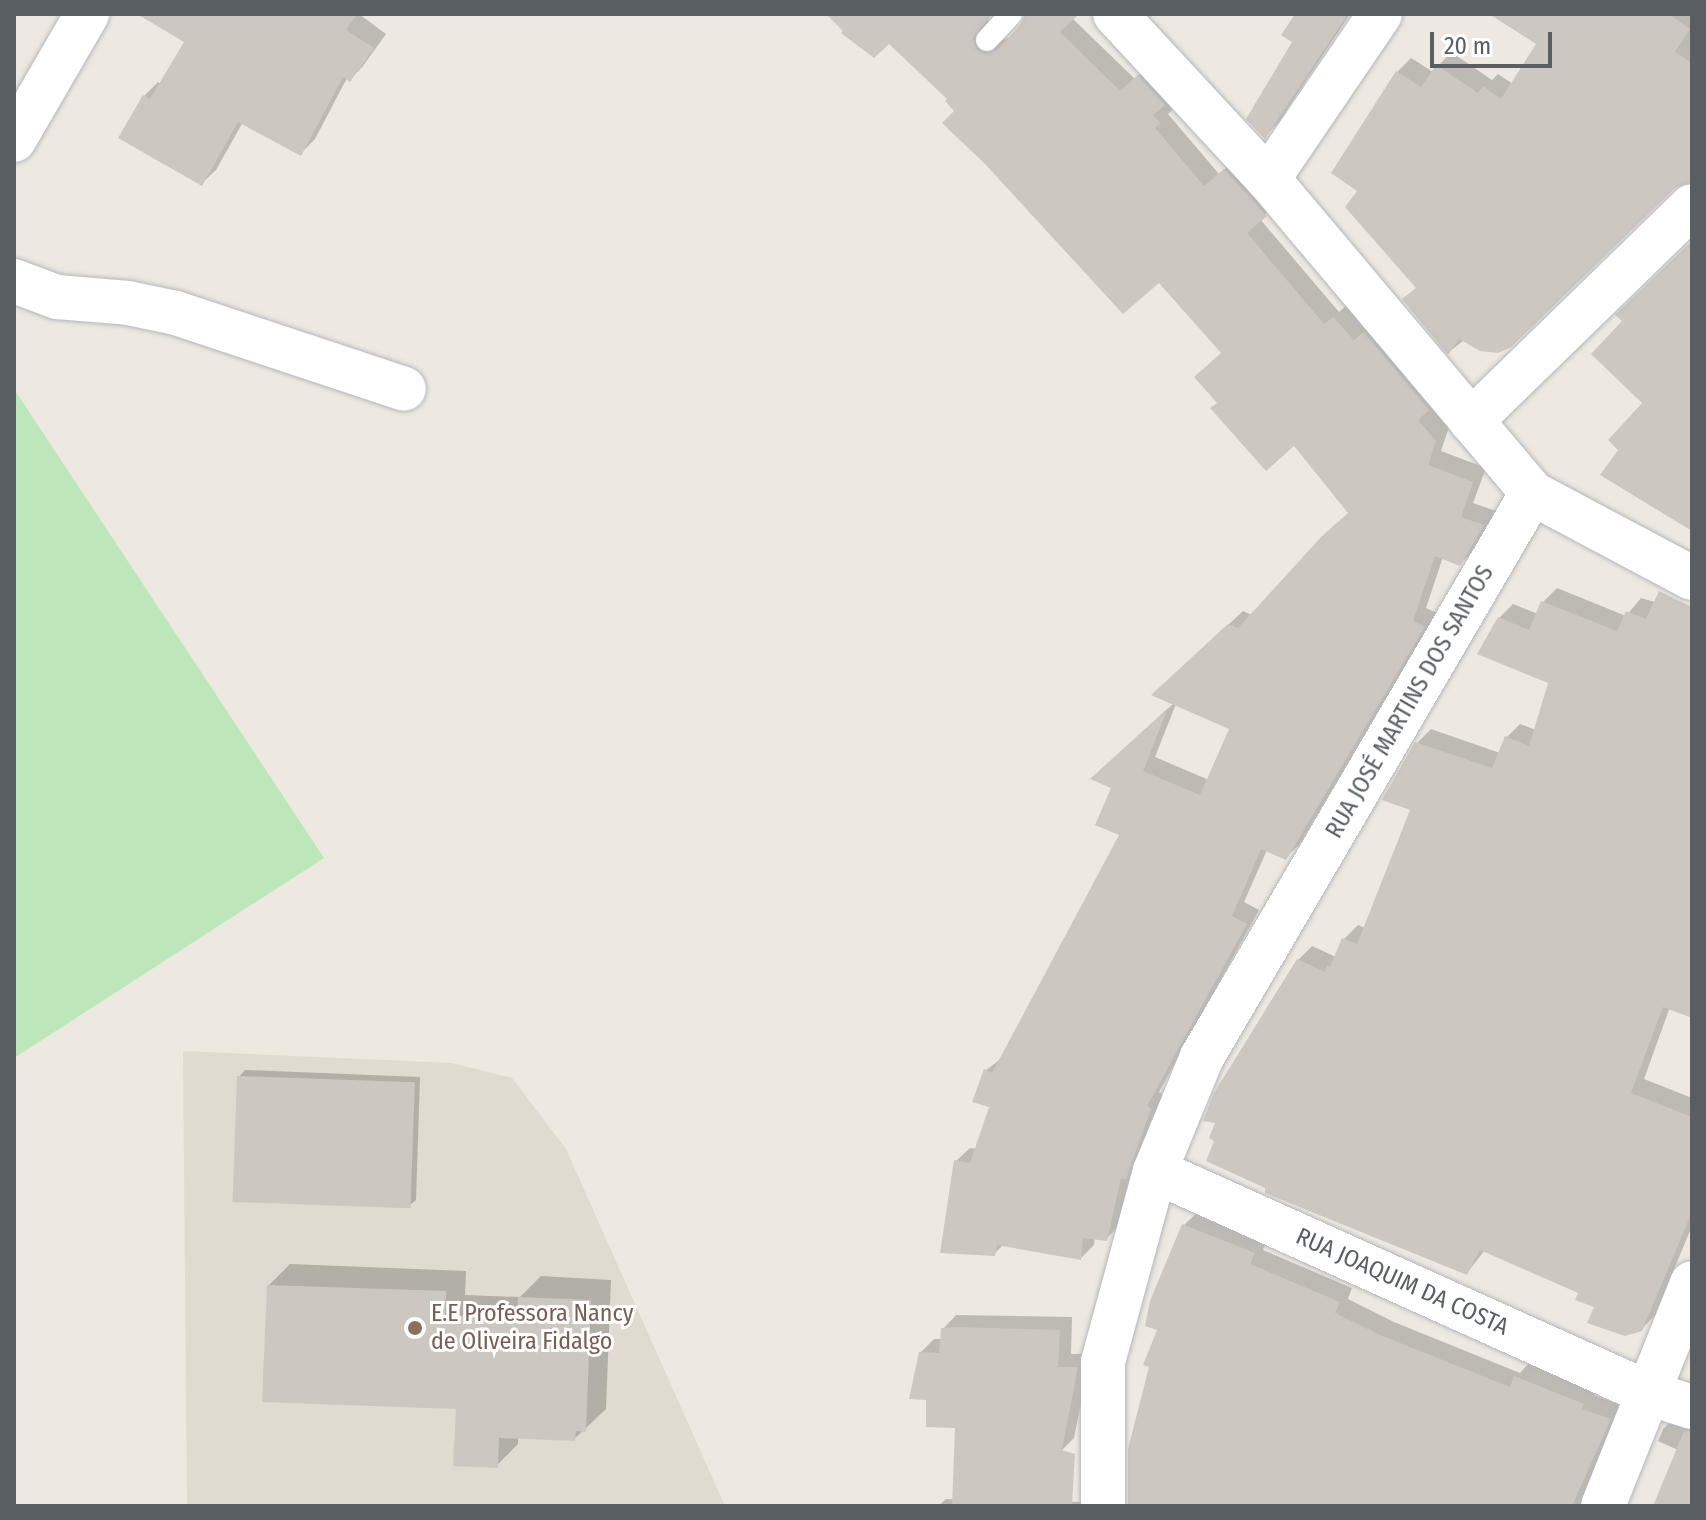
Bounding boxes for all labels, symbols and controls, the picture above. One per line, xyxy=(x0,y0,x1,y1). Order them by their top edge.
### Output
scale bar xyxy=(1434,16,1556,66)
text: 20 m xyxy=(1444,32,1491,60)
street label: RUA JOSÉ MARTINS DOS SANTOS xyxy=(1320,561,1500,843)
street label: RUA JOAQUIM DA COSTA xyxy=(1291,1222,1513,1342)
place label: E.E Professora Nancy de Oliveira Fidalgo xyxy=(431,1300,633,1356)
marker: E.E Professora Nancy de Oliveira Fidalgo xyxy=(406,1319,424,1337)

